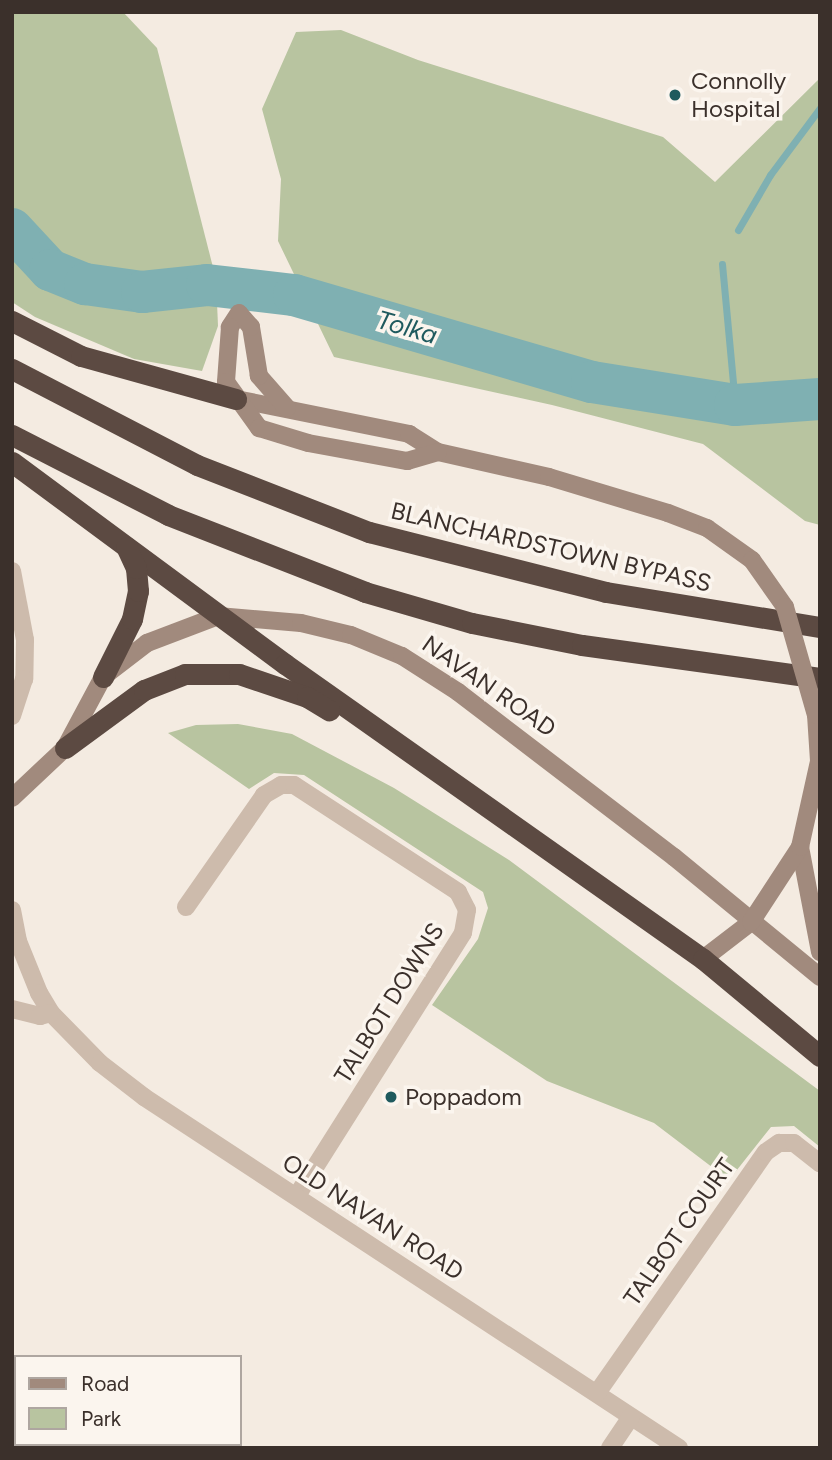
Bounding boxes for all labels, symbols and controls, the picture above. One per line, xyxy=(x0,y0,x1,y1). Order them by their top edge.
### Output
place label: Connolly Hospital xyxy=(691,67,786,123)
marker: Connolly Hospital xyxy=(665,85,685,105)
water label: Tolka xyxy=(373,305,441,351)
street label: BLANCHARDSTOWN BYPASS xyxy=(388,496,714,598)
street label: NAVAN ROAD xyxy=(417,629,561,743)
street label: TALBOT DOWNS xyxy=(328,917,450,1089)
place label: Poppadom xyxy=(405,1083,522,1111)
marker: Poppadom xyxy=(383,1089,399,1105)
street label: OLD NAVAN ROAD xyxy=(277,1148,469,1286)
street label: TALBOT COURT xyxy=(617,1153,741,1311)
legend xyxy=(14,1355,242,1446)
text: Road xyxy=(81,1371,129,1396)
text: Park xyxy=(81,1406,121,1431)

